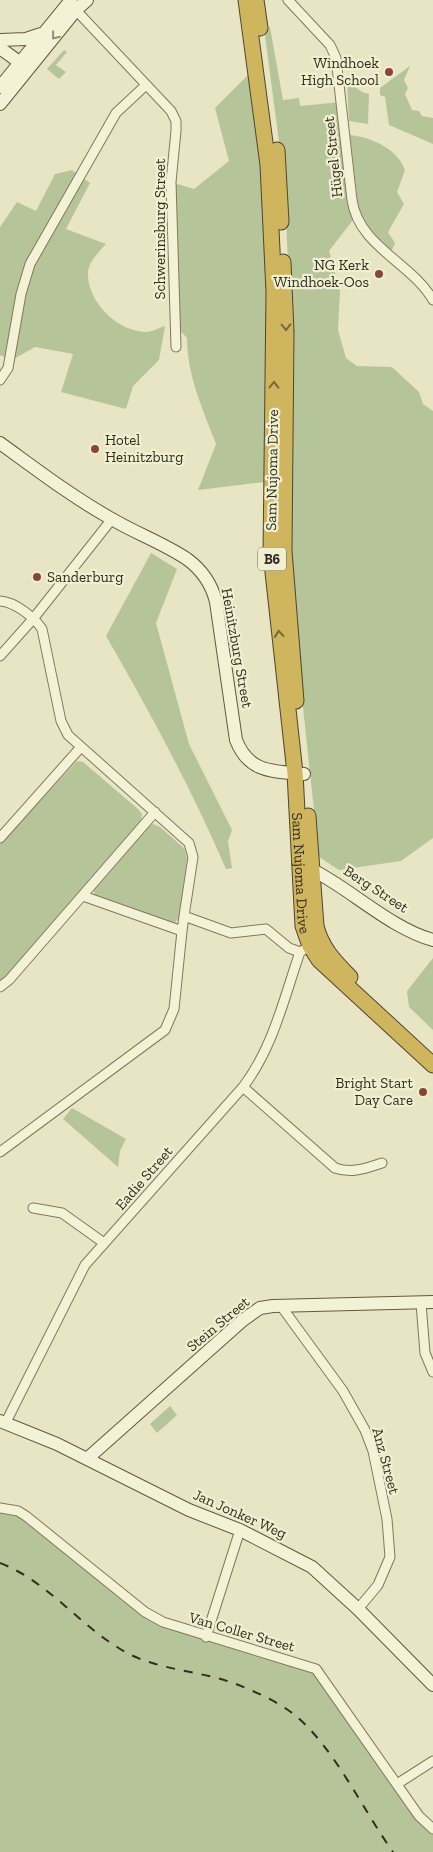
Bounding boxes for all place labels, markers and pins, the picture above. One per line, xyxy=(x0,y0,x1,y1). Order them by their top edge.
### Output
place label: Windhoek High School xyxy=(301,54,379,89)
marker: Windhoek High School xyxy=(383,66,395,78)
place label: NG Kerk Windhoek-Oos xyxy=(273,256,369,291)
marker: NG Kerk Windhoek-Oos xyxy=(373,268,385,280)
place label: Hotel Heinitzburg xyxy=(105,431,184,466)
marker: Hotel Heinitzburg xyxy=(89,443,101,455)
place label: Sanderburg xyxy=(47,568,123,586)
marker: Sanderburg xyxy=(31,571,43,583)
place label: Bright Start Day Care xyxy=(335,1074,413,1109)
marker: Bright Start Day Care xyxy=(417,1086,429,1098)

